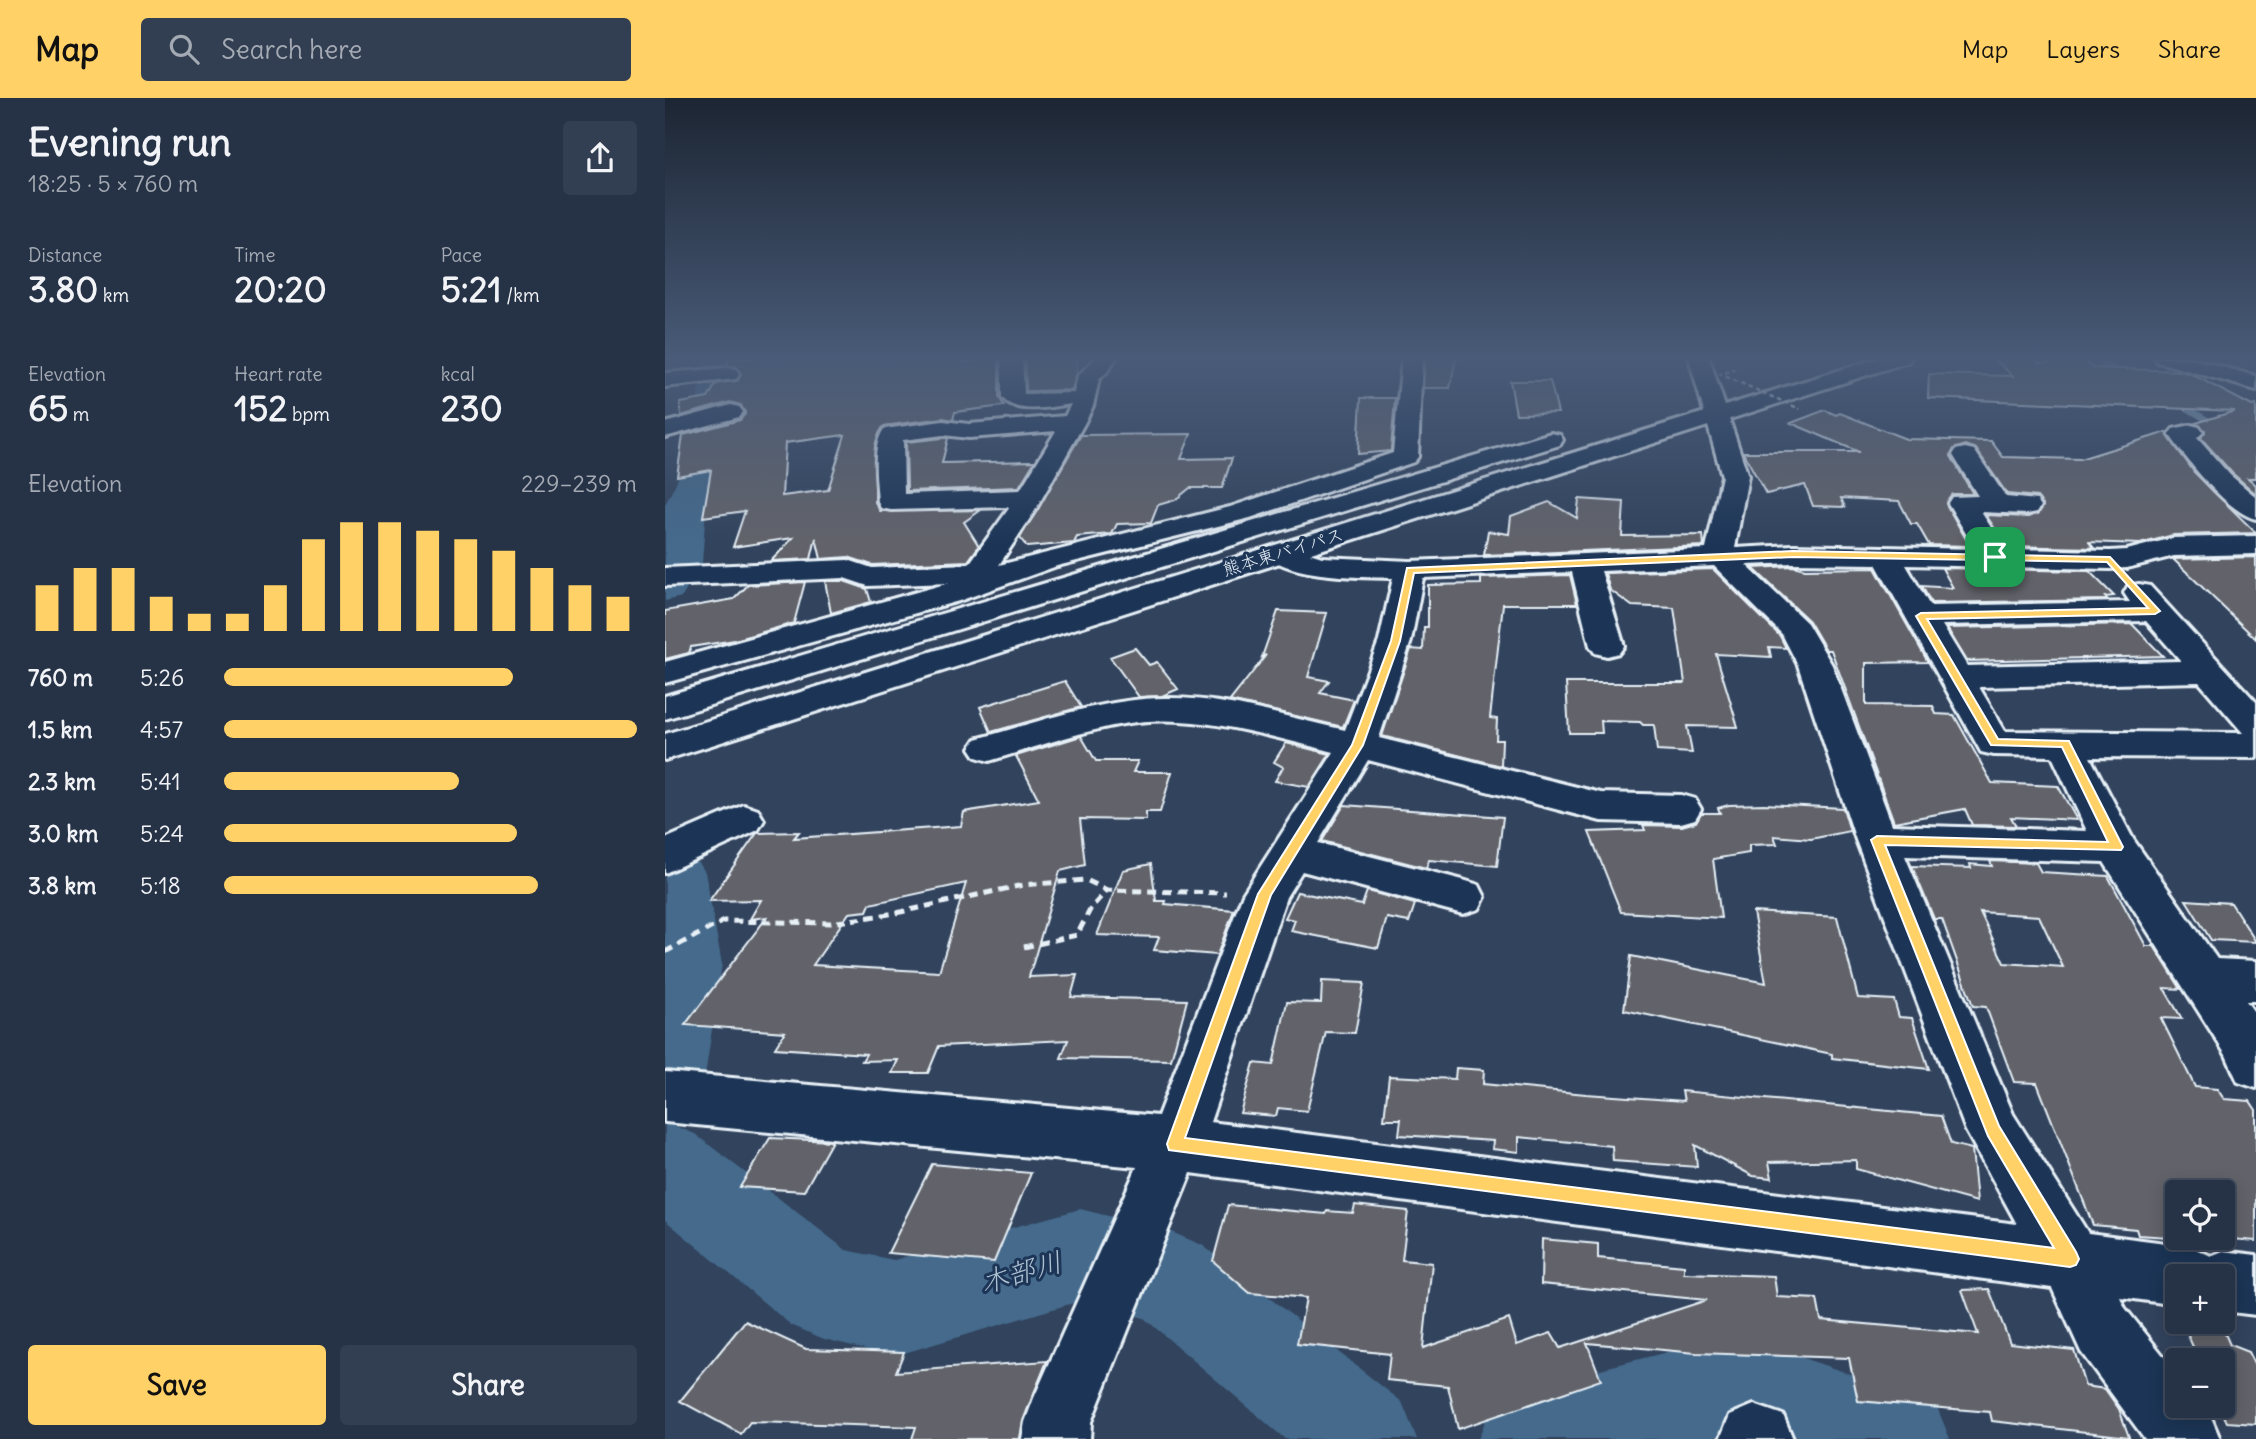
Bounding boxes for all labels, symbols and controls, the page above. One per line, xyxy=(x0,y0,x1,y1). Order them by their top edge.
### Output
search box xyxy=(141,18,631,81)
text: Map xyxy=(35,28,99,70)
icon: search xyxy=(165,30,203,68)
text: Search here xyxy=(221,33,362,66)
text: Map xyxy=(1962,34,2008,64)
text: Layers xyxy=(2046,34,2120,64)
text: Share xyxy=(2158,34,2221,64)
text: Evening run xyxy=(28,119,231,166)
button: share xyxy=(563,121,637,195)
text: 18:25 · 5 × 760 m xyxy=(28,169,198,198)
text: Distance xyxy=(28,243,102,267)
text: Time xyxy=(234,243,275,267)
text: Pace xyxy=(441,243,482,267)
text: 3.80 xyxy=(28,267,98,311)
text: 20:20 xyxy=(234,267,327,311)
text: 5:21 xyxy=(441,267,502,311)
text: km xyxy=(98,283,129,307)
text: /km xyxy=(502,283,540,307)
text: Elevation xyxy=(28,362,106,386)
text: Heart rate xyxy=(234,362,322,386)
text: kcal xyxy=(441,362,475,386)
text: 65 xyxy=(28,386,68,430)
text: 152 xyxy=(234,386,288,430)
text: 230 xyxy=(441,386,503,430)
text: m xyxy=(68,402,90,426)
text: bpm xyxy=(288,402,330,426)
text: Elevation xyxy=(28,469,122,498)
text: 229–239 m xyxy=(521,469,637,498)
street label: 熊本東バイパス xyxy=(1219,522,1346,581)
pin xyxy=(1965,527,2025,587)
icon: arrive xyxy=(1976,538,2014,576)
text: 760 m xyxy=(28,663,93,692)
text: 5:26 xyxy=(140,663,184,692)
text: 1.5 km xyxy=(28,715,93,744)
text: 4:57 xyxy=(140,715,183,744)
text: 2.3 km xyxy=(28,767,96,796)
text: 5:41 xyxy=(140,767,181,796)
text: 3.0 km xyxy=(28,819,98,848)
text: 5:24 xyxy=(140,819,184,848)
text: 3.8 km xyxy=(28,871,96,900)
text: 5:18 xyxy=(140,871,181,900)
map controls xyxy=(2165,1180,2235,1418)
button: locate xyxy=(2165,1180,2235,1250)
water label: 木部川 xyxy=(976,1243,1066,1301)
button: + xyxy=(2165,1264,2235,1334)
button: Save xyxy=(28,1345,326,1425)
button: Share xyxy=(340,1345,637,1425)
button: − xyxy=(2165,1348,2235,1418)

